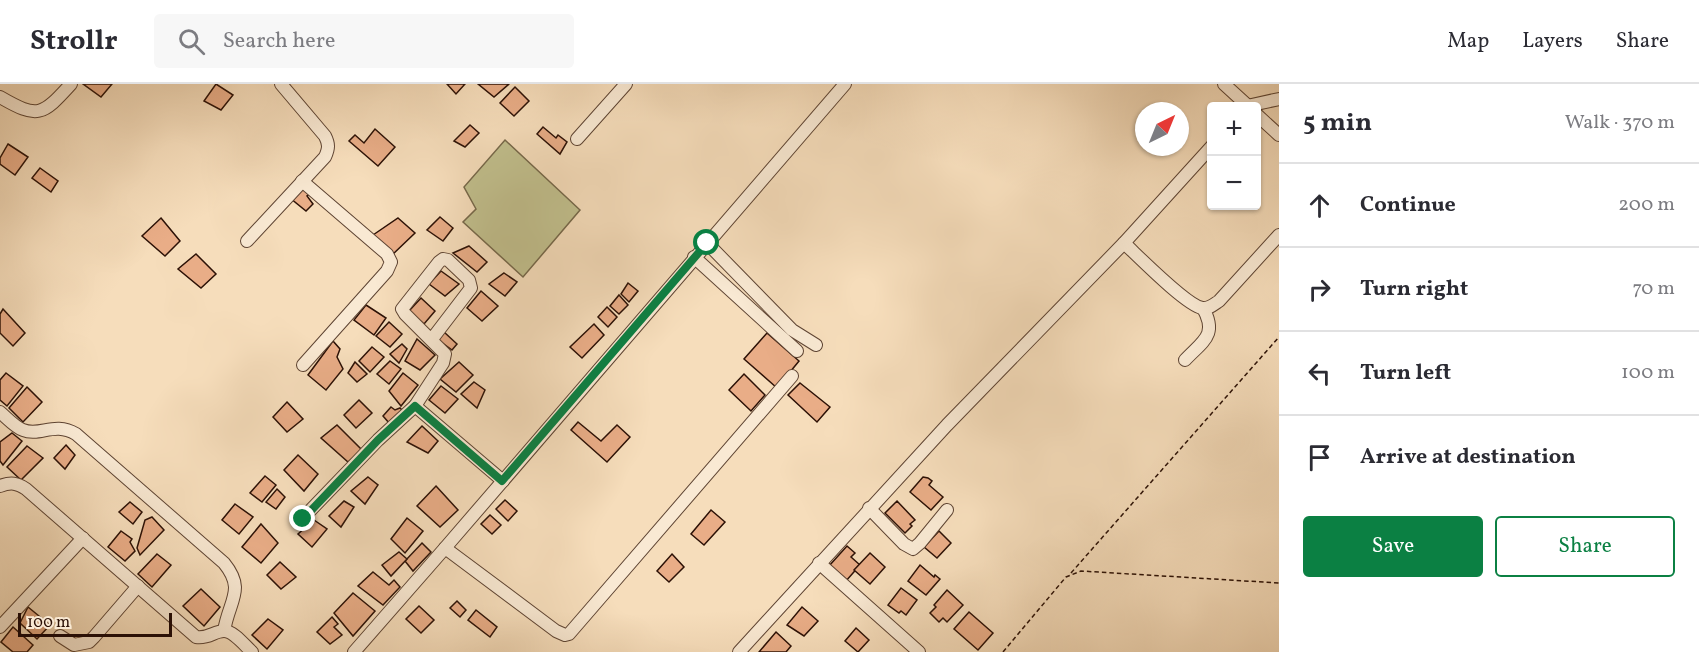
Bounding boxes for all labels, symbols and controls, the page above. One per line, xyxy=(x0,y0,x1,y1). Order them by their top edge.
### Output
search box xyxy=(154,14,574,68)
text: Strollr xyxy=(30,22,118,61)
icon: search xyxy=(175,25,208,58)
text: Search here xyxy=(223,26,335,57)
text: Map xyxy=(1447,27,1489,56)
text: Layers xyxy=(1522,27,1583,56)
text: Share xyxy=(1616,27,1669,56)
north arrow xyxy=(1135,102,1189,156)
map controls xyxy=(1207,102,1261,210)
button: + xyxy=(1207,102,1261,156)
text: 5 min xyxy=(1303,105,1372,141)
text: Walk · 370 m xyxy=(1565,109,1675,137)
button: − xyxy=(1207,156,1261,210)
icon: ahead xyxy=(1303,189,1336,222)
text: Continue xyxy=(1360,190,1456,221)
text: 200 m xyxy=(1618,191,1675,219)
route start xyxy=(693,229,719,255)
icon: right xyxy=(1303,273,1336,306)
text: Turn right xyxy=(1360,274,1468,305)
text: 70 m xyxy=(1632,275,1675,303)
icon: left xyxy=(1303,357,1336,390)
text: Turn left xyxy=(1360,358,1451,389)
text: 100 m xyxy=(1621,359,1675,387)
icon: arrive xyxy=(1303,441,1336,474)
text: Arrive at destination xyxy=(1360,442,1576,473)
route end xyxy=(289,505,315,531)
button: Save xyxy=(1303,516,1483,577)
button: Share xyxy=(1495,516,1675,577)
scale bar xyxy=(18,610,172,638)
text: 100 m xyxy=(27,612,70,634)

